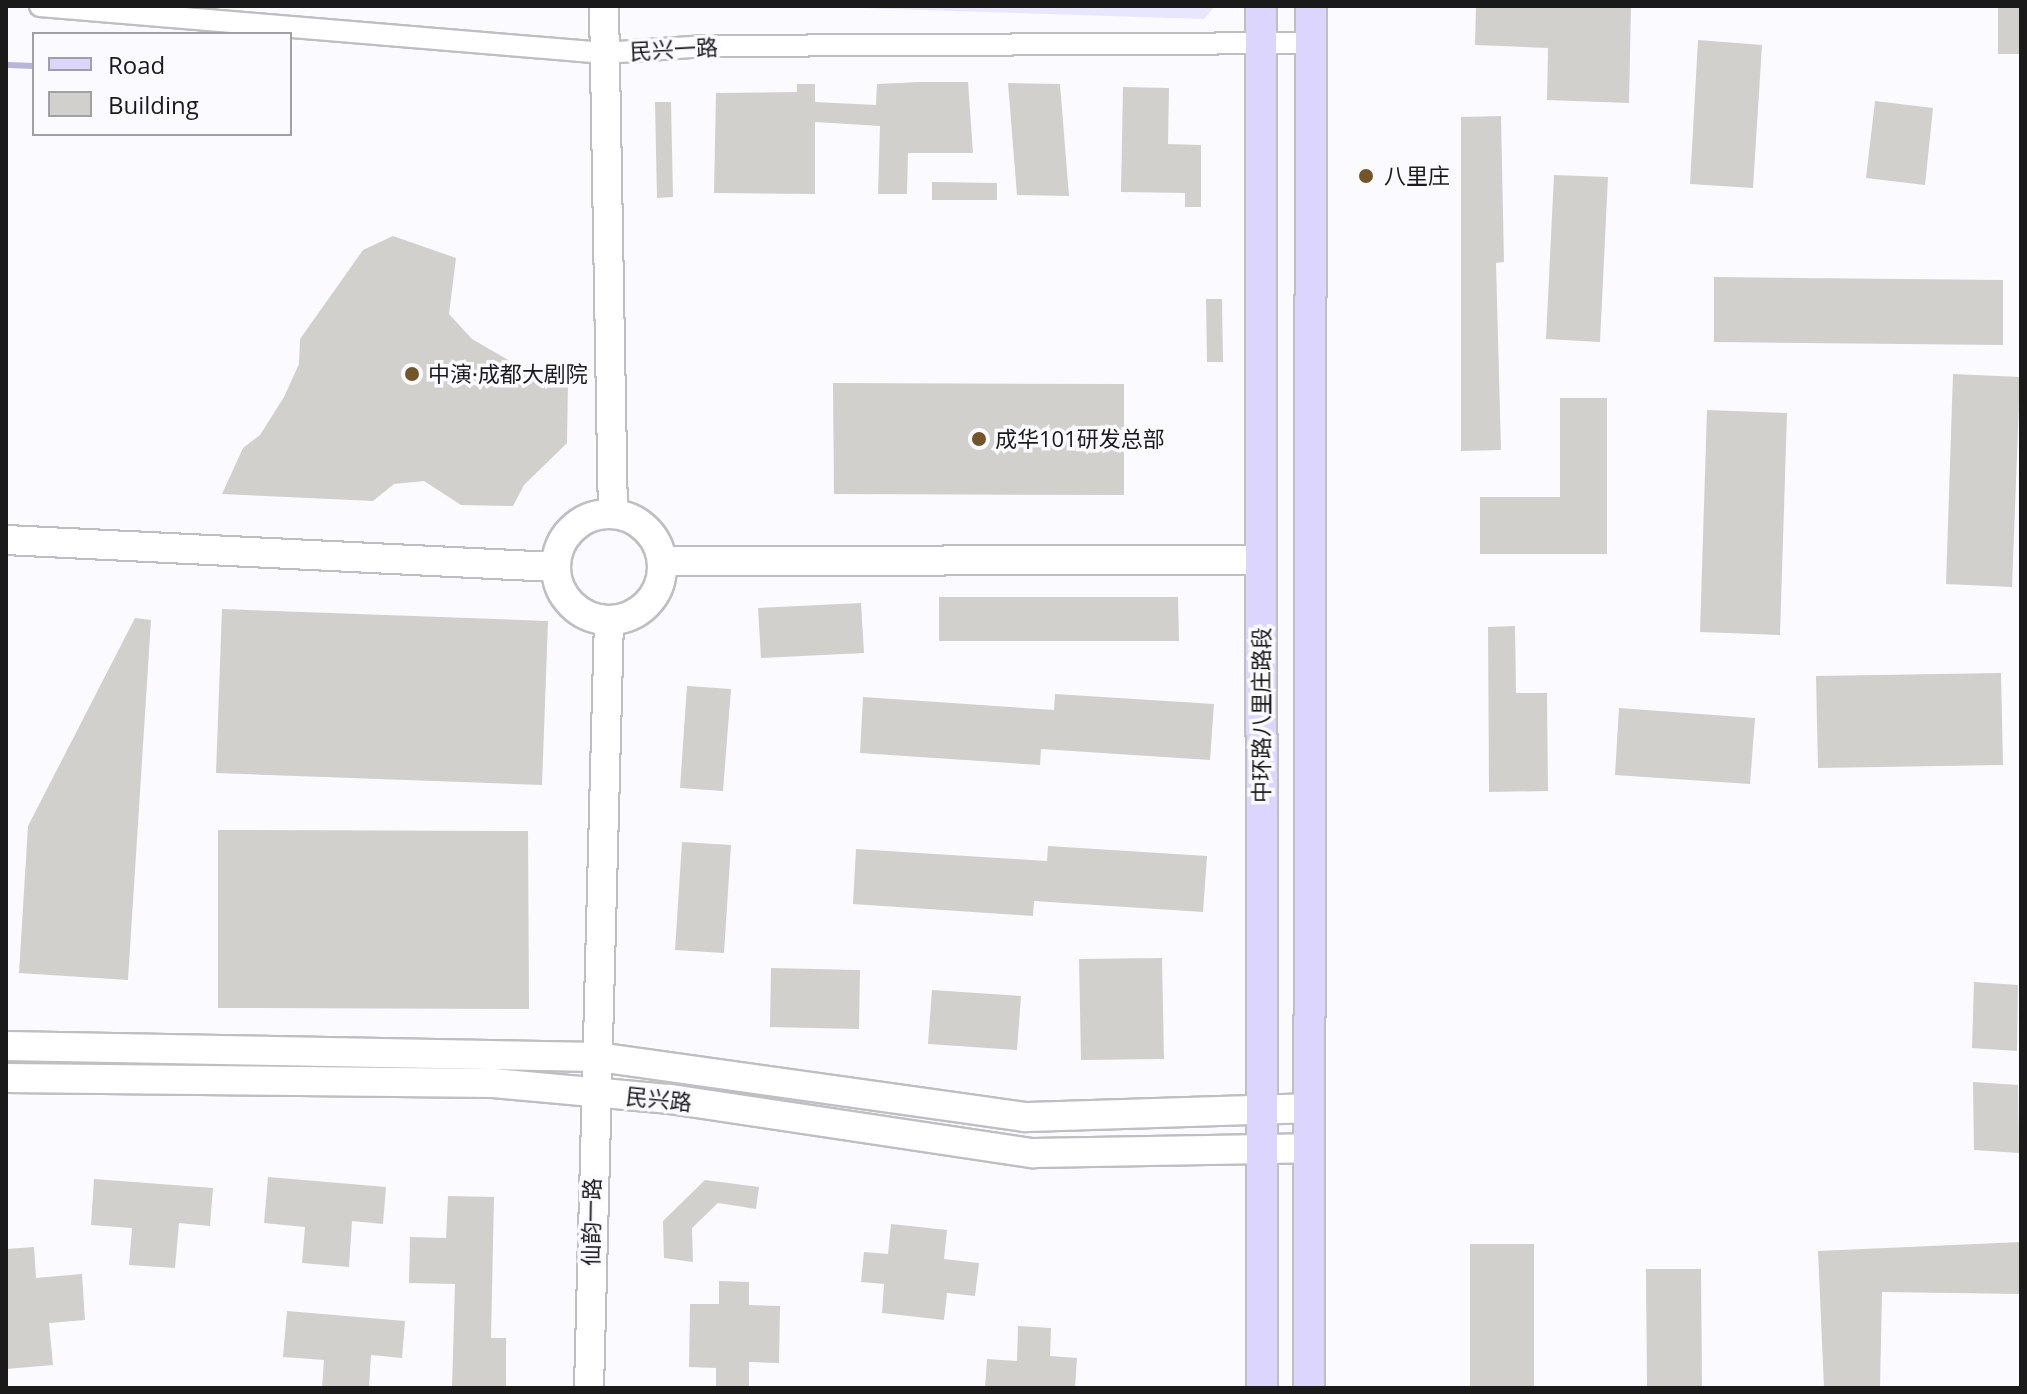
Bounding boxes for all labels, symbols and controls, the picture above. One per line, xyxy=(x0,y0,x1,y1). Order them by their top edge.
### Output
legend xyxy=(32,32,292,136)
street label: 民兴一路 xyxy=(629,34,719,64)
text: Road xyxy=(108,48,165,81)
text: Building xyxy=(108,88,199,121)
place label: 八里庄 xyxy=(1384,163,1450,189)
marker: 八里庄 xyxy=(1355,165,1377,187)
place label: 中演·成都大剧院 xyxy=(428,361,588,387)
marker: 中演·成都大剧院 xyxy=(403,365,421,383)
place label: 成华101研发总部 xyxy=(995,426,1165,452)
marker: 成华101研发总部 xyxy=(970,430,988,448)
street label: 中环路八里庄路段 xyxy=(1248,627,1274,803)
street label: 民兴路 xyxy=(625,1082,693,1116)
street label: 仙韵一路 xyxy=(577,1178,605,1266)

